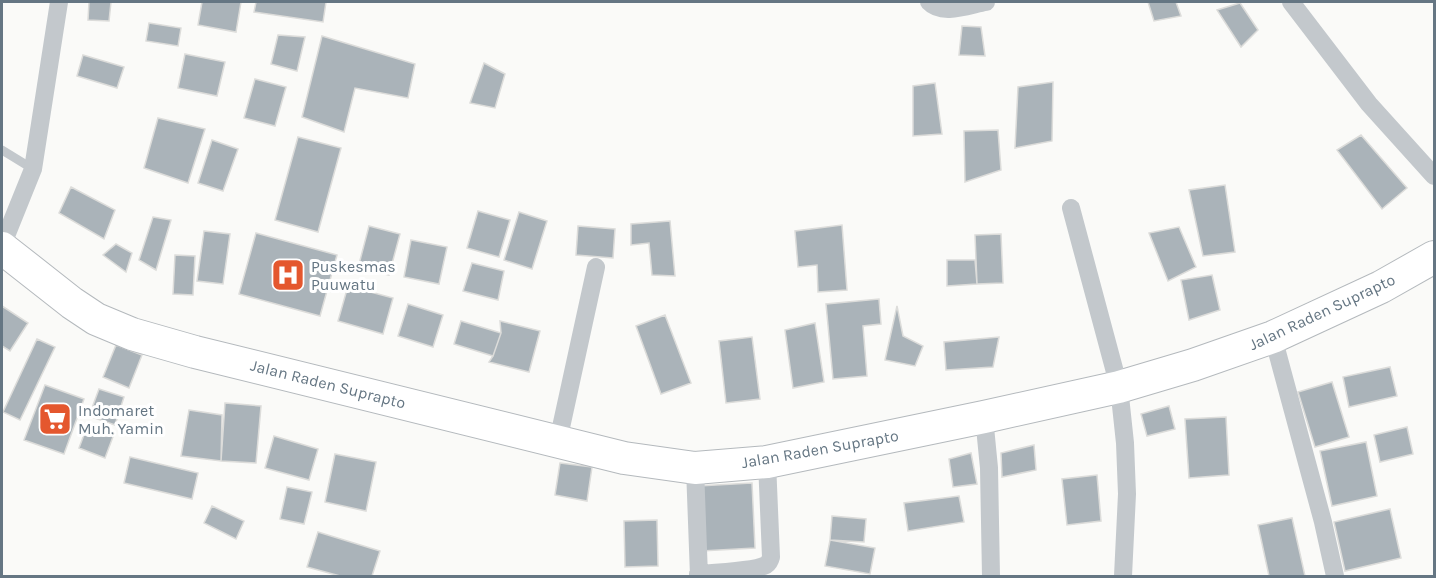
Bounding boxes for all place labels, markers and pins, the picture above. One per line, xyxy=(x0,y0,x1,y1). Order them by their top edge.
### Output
hospital icon: Puskesmas Puuwatu xyxy=(270,257,306,293)
place label: Puskesmas Puuwatu xyxy=(311,257,396,294)
supermarket icon: Indomaret Muh. Yamin xyxy=(37,401,73,437)
place label: Indomaret Muh. Yamin xyxy=(78,401,164,438)

